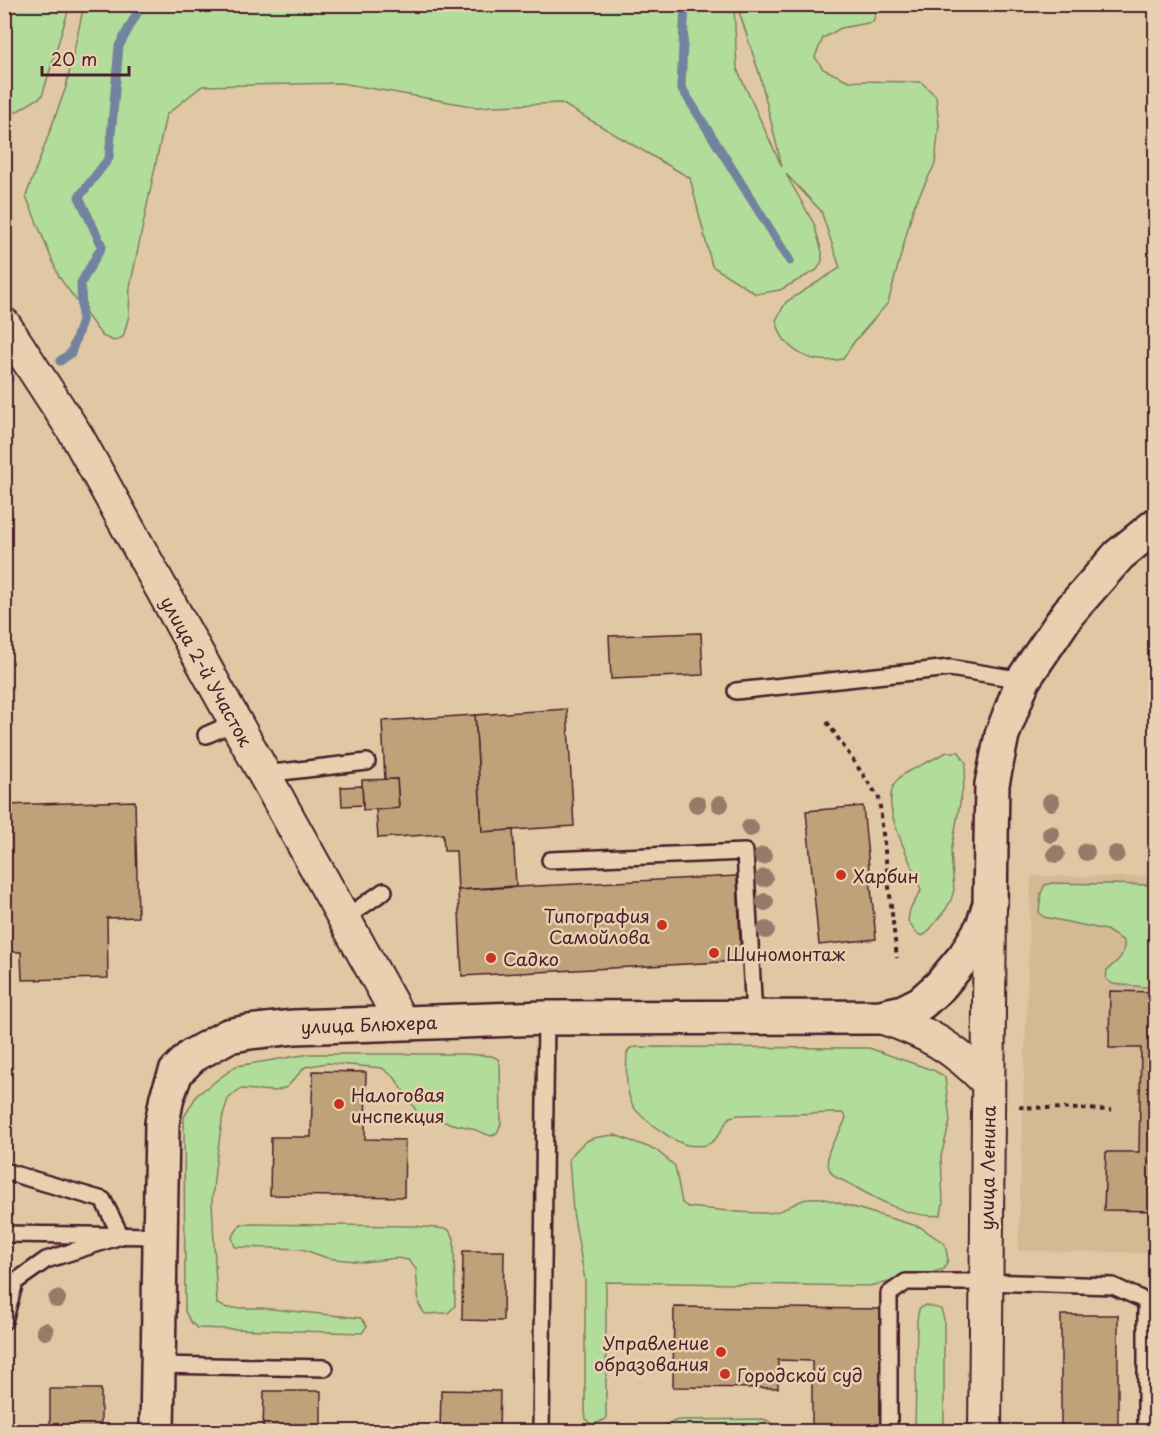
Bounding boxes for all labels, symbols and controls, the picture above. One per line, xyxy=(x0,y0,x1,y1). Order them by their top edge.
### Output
scale bar xyxy=(42,39,129,77)
text: 20 m xyxy=(51,45,97,72)
street label: улица 2-й Участок xyxy=(154,591,260,751)
place label: Харбин xyxy=(853,862,919,889)
marker: Харбин xyxy=(834,868,848,882)
place label: Типография Самойлова xyxy=(544,902,651,950)
marker: Типография Самойлова xyxy=(655,918,669,932)
place label: Шиномонтаж xyxy=(726,940,846,967)
place label: Садко xyxy=(503,945,559,972)
marker: Шиномонтаж xyxy=(707,946,721,960)
marker: Садко xyxy=(484,951,498,965)
street label: улица Блюхера xyxy=(300,1008,438,1040)
place label: Налоговая инспекция xyxy=(351,1081,445,1129)
marker: Налоговая инспекция xyxy=(332,1097,346,1111)
street label: улица Ленина xyxy=(972,1105,1002,1231)
place label: Управление образования xyxy=(594,1329,709,1377)
marker: Управление образования xyxy=(714,1345,728,1359)
place label: Городской суд xyxy=(737,1361,863,1388)
marker: Городской суд xyxy=(718,1367,732,1381)

